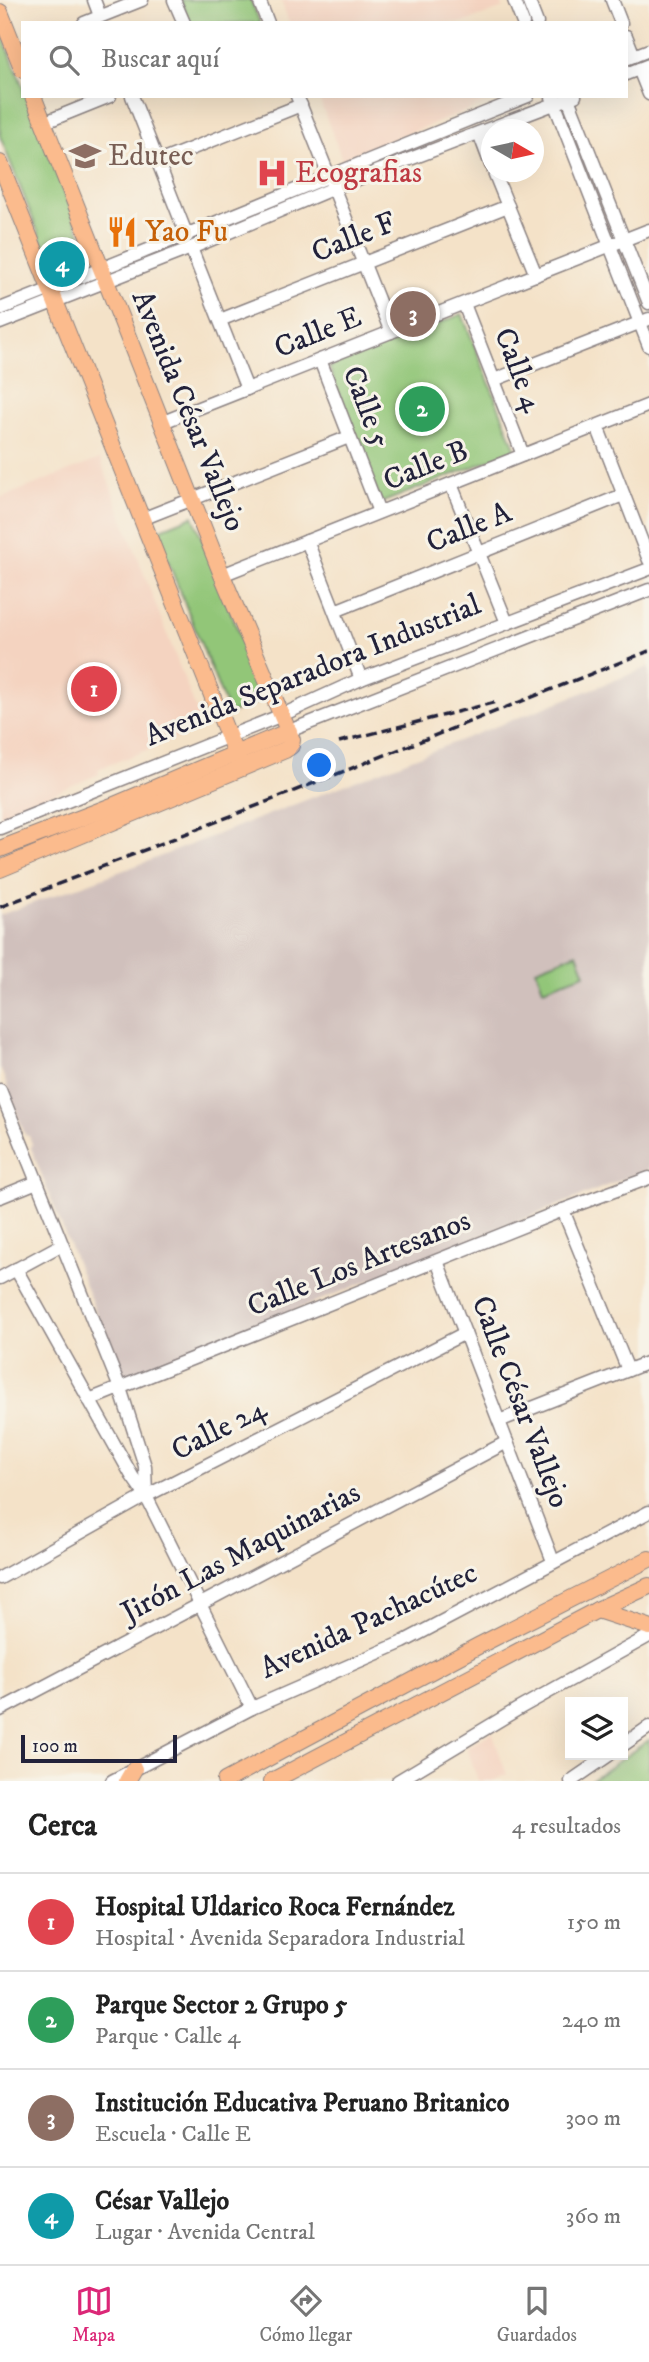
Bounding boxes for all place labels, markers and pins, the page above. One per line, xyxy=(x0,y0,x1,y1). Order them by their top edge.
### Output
place label: Edutec xyxy=(108,138,194,175)
school or university icon: Edutec xyxy=(68,139,102,173)
place label: Ecografias xyxy=(295,155,422,192)
hospital icon: Ecografias xyxy=(255,156,289,190)
place label: Yao Fu xyxy=(145,214,228,251)
restaurant icon: Yao Fu xyxy=(105,215,139,249)
pin: 4 xyxy=(39,238,85,290)
pin: 3 xyxy=(390,288,436,340)
pin: 2 xyxy=(399,383,445,435)
pin: 1 xyxy=(71,663,117,715)

